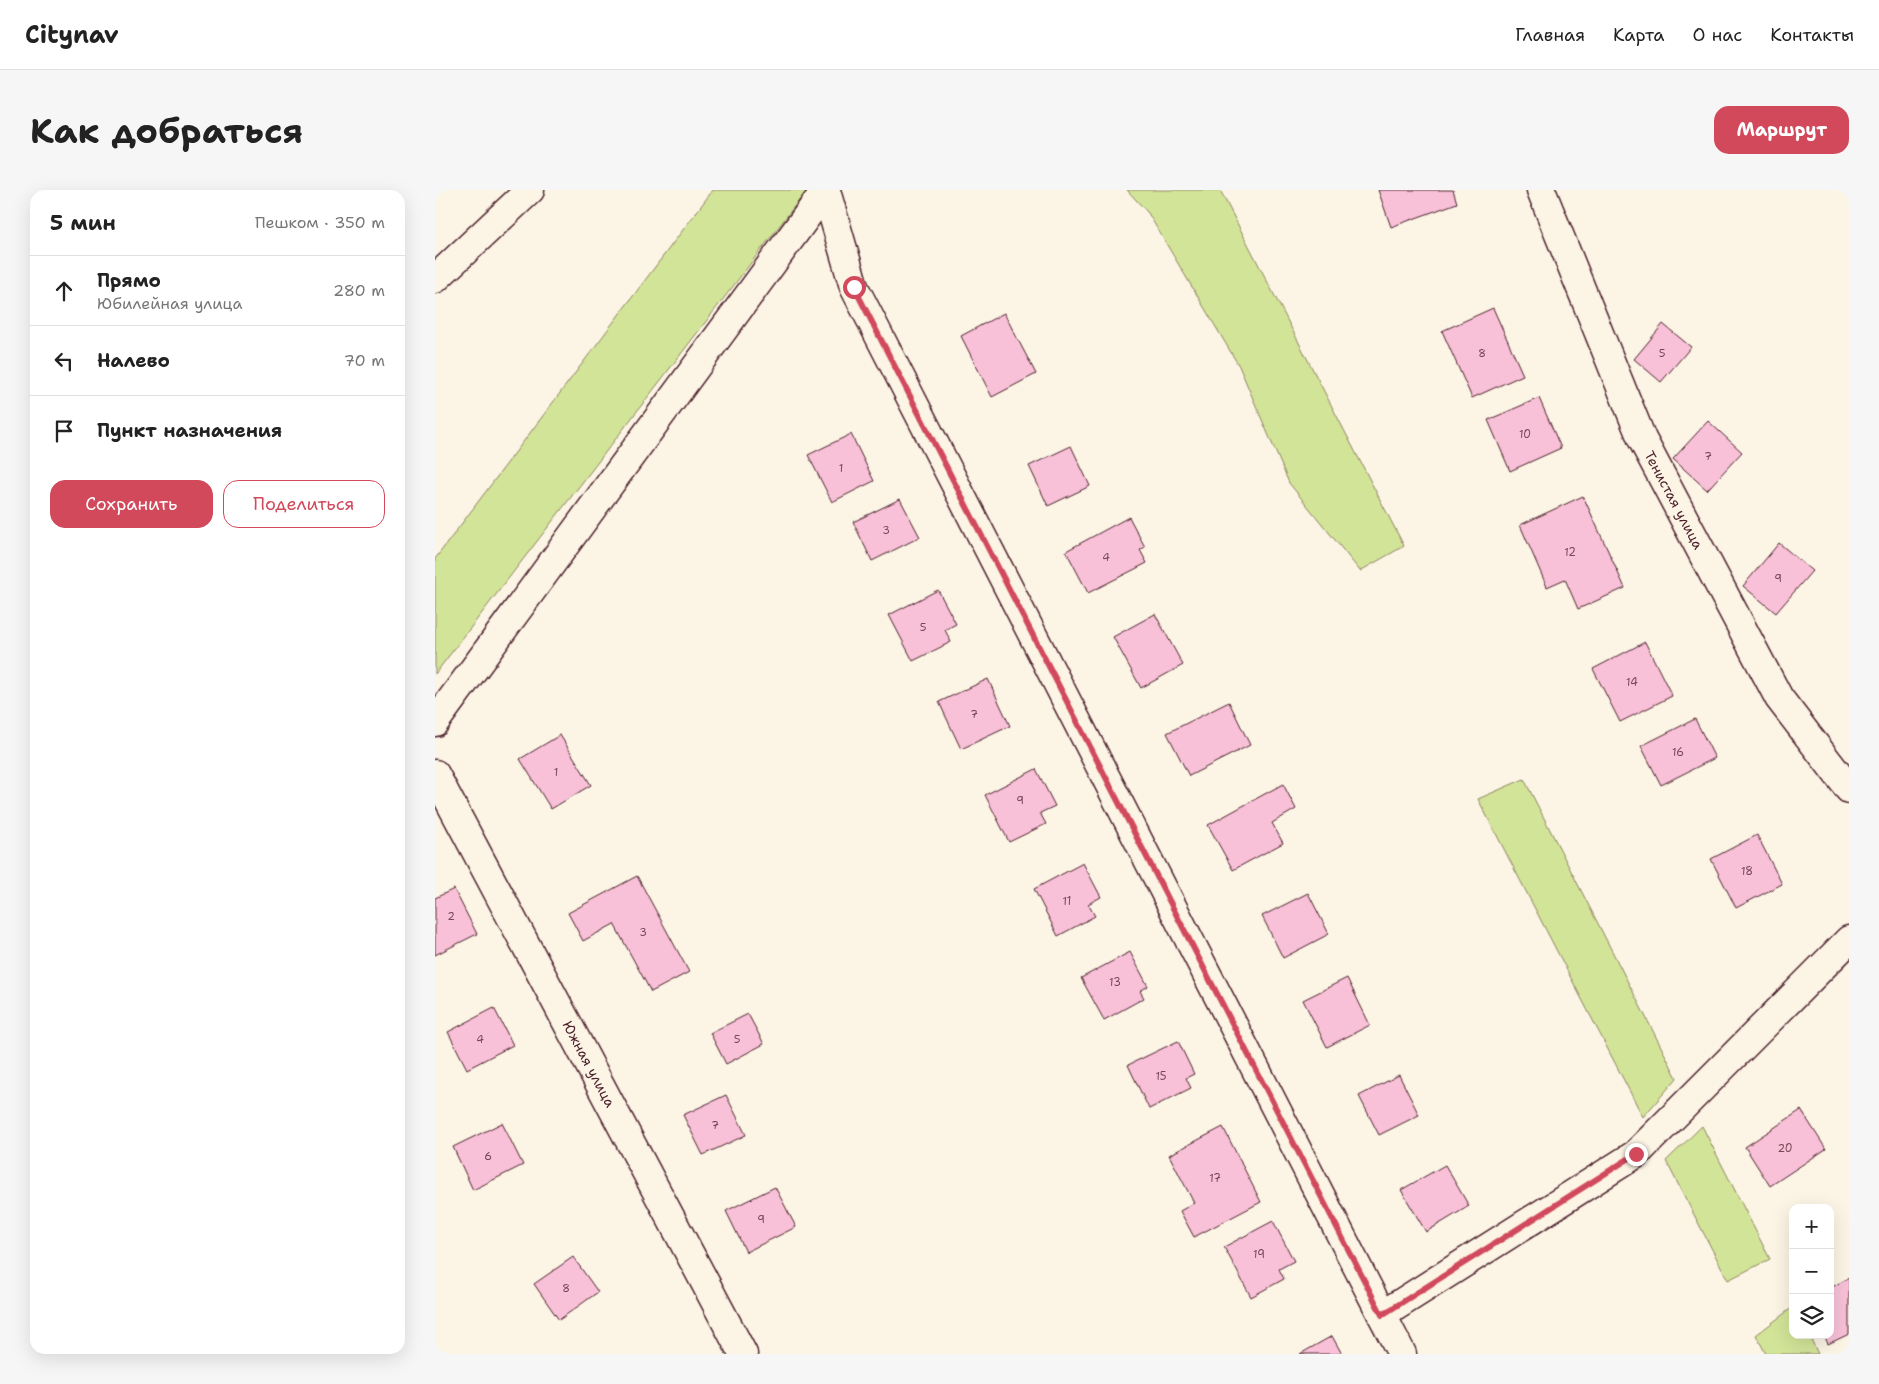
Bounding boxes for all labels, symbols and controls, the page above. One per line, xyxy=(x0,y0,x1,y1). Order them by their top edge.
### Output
text: Citynav xyxy=(25,19,119,51)
text: Главная xyxy=(1515,23,1585,47)
text: Карта xyxy=(1613,23,1665,47)
text: О нас xyxy=(1693,23,1742,47)
text: Контакты xyxy=(1770,23,1854,47)
button: Маршрут xyxy=(1714,106,1849,154)
text: Как добраться xyxy=(30,107,303,154)
text: 5 мин xyxy=(50,209,116,237)
text: Пешком · 350 m xyxy=(255,212,385,233)
text: Прямо xyxy=(97,268,161,293)
route start xyxy=(843,276,866,299)
icon: ahead xyxy=(50,277,78,305)
text: 280 m xyxy=(333,280,385,301)
text: Юбилейная улица xyxy=(97,293,242,314)
house number: 8 xyxy=(1478,346,1486,361)
house number: 5 xyxy=(1659,346,1666,361)
icon: left xyxy=(50,347,78,375)
text: Налево xyxy=(97,348,170,373)
text: 70 m xyxy=(344,350,385,371)
icon: arrive xyxy=(50,417,78,445)
text: Пункт назначения xyxy=(97,418,282,443)
house number: 10 xyxy=(1519,427,1531,442)
street label: Тенистая улица xyxy=(1641,448,1708,552)
house number: 7 xyxy=(1704,449,1712,464)
house number: 1 xyxy=(839,461,843,476)
button: Сохранить xyxy=(50,480,213,528)
button: Поделиться xyxy=(223,480,385,528)
house number: 3 xyxy=(882,523,890,538)
house number: 12 xyxy=(1564,545,1576,560)
house number: 4 xyxy=(1102,550,1110,565)
house number: 9 xyxy=(1774,571,1782,586)
house number: 5 xyxy=(920,620,927,635)
house number: 14 xyxy=(1626,675,1638,690)
house number: 7 xyxy=(970,707,978,722)
house number: 16 xyxy=(1672,745,1684,760)
house number: 1 xyxy=(554,765,558,780)
house number: 9 xyxy=(1016,793,1024,808)
house number: 18 xyxy=(1741,864,1753,879)
house number: 11 xyxy=(1063,894,1071,909)
house number: 2 xyxy=(447,909,455,924)
house number: 3 xyxy=(639,925,647,940)
house number: 13 xyxy=(1109,975,1121,990)
street label: Южная улица xyxy=(559,1018,619,1111)
house number: 4 xyxy=(476,1032,484,1047)
house number: 5 xyxy=(734,1032,741,1047)
house number: 15 xyxy=(1155,1069,1167,1084)
house number: 7 xyxy=(711,1118,719,1133)
house number: 20 xyxy=(1777,1141,1793,1156)
route end xyxy=(1625,1143,1648,1166)
house number: 6 xyxy=(484,1149,492,1164)
house number: 17 xyxy=(1209,1171,1221,1186)
map controls xyxy=(1789,1204,1834,1339)
button: + xyxy=(1789,1204,1834,1249)
house number: 9 xyxy=(757,1212,765,1227)
house number: 19 xyxy=(1253,1247,1265,1262)
button: − xyxy=(1789,1249,1834,1294)
house number: 8 xyxy=(562,1281,570,1296)
button: layers xyxy=(1789,1294,1834,1339)

